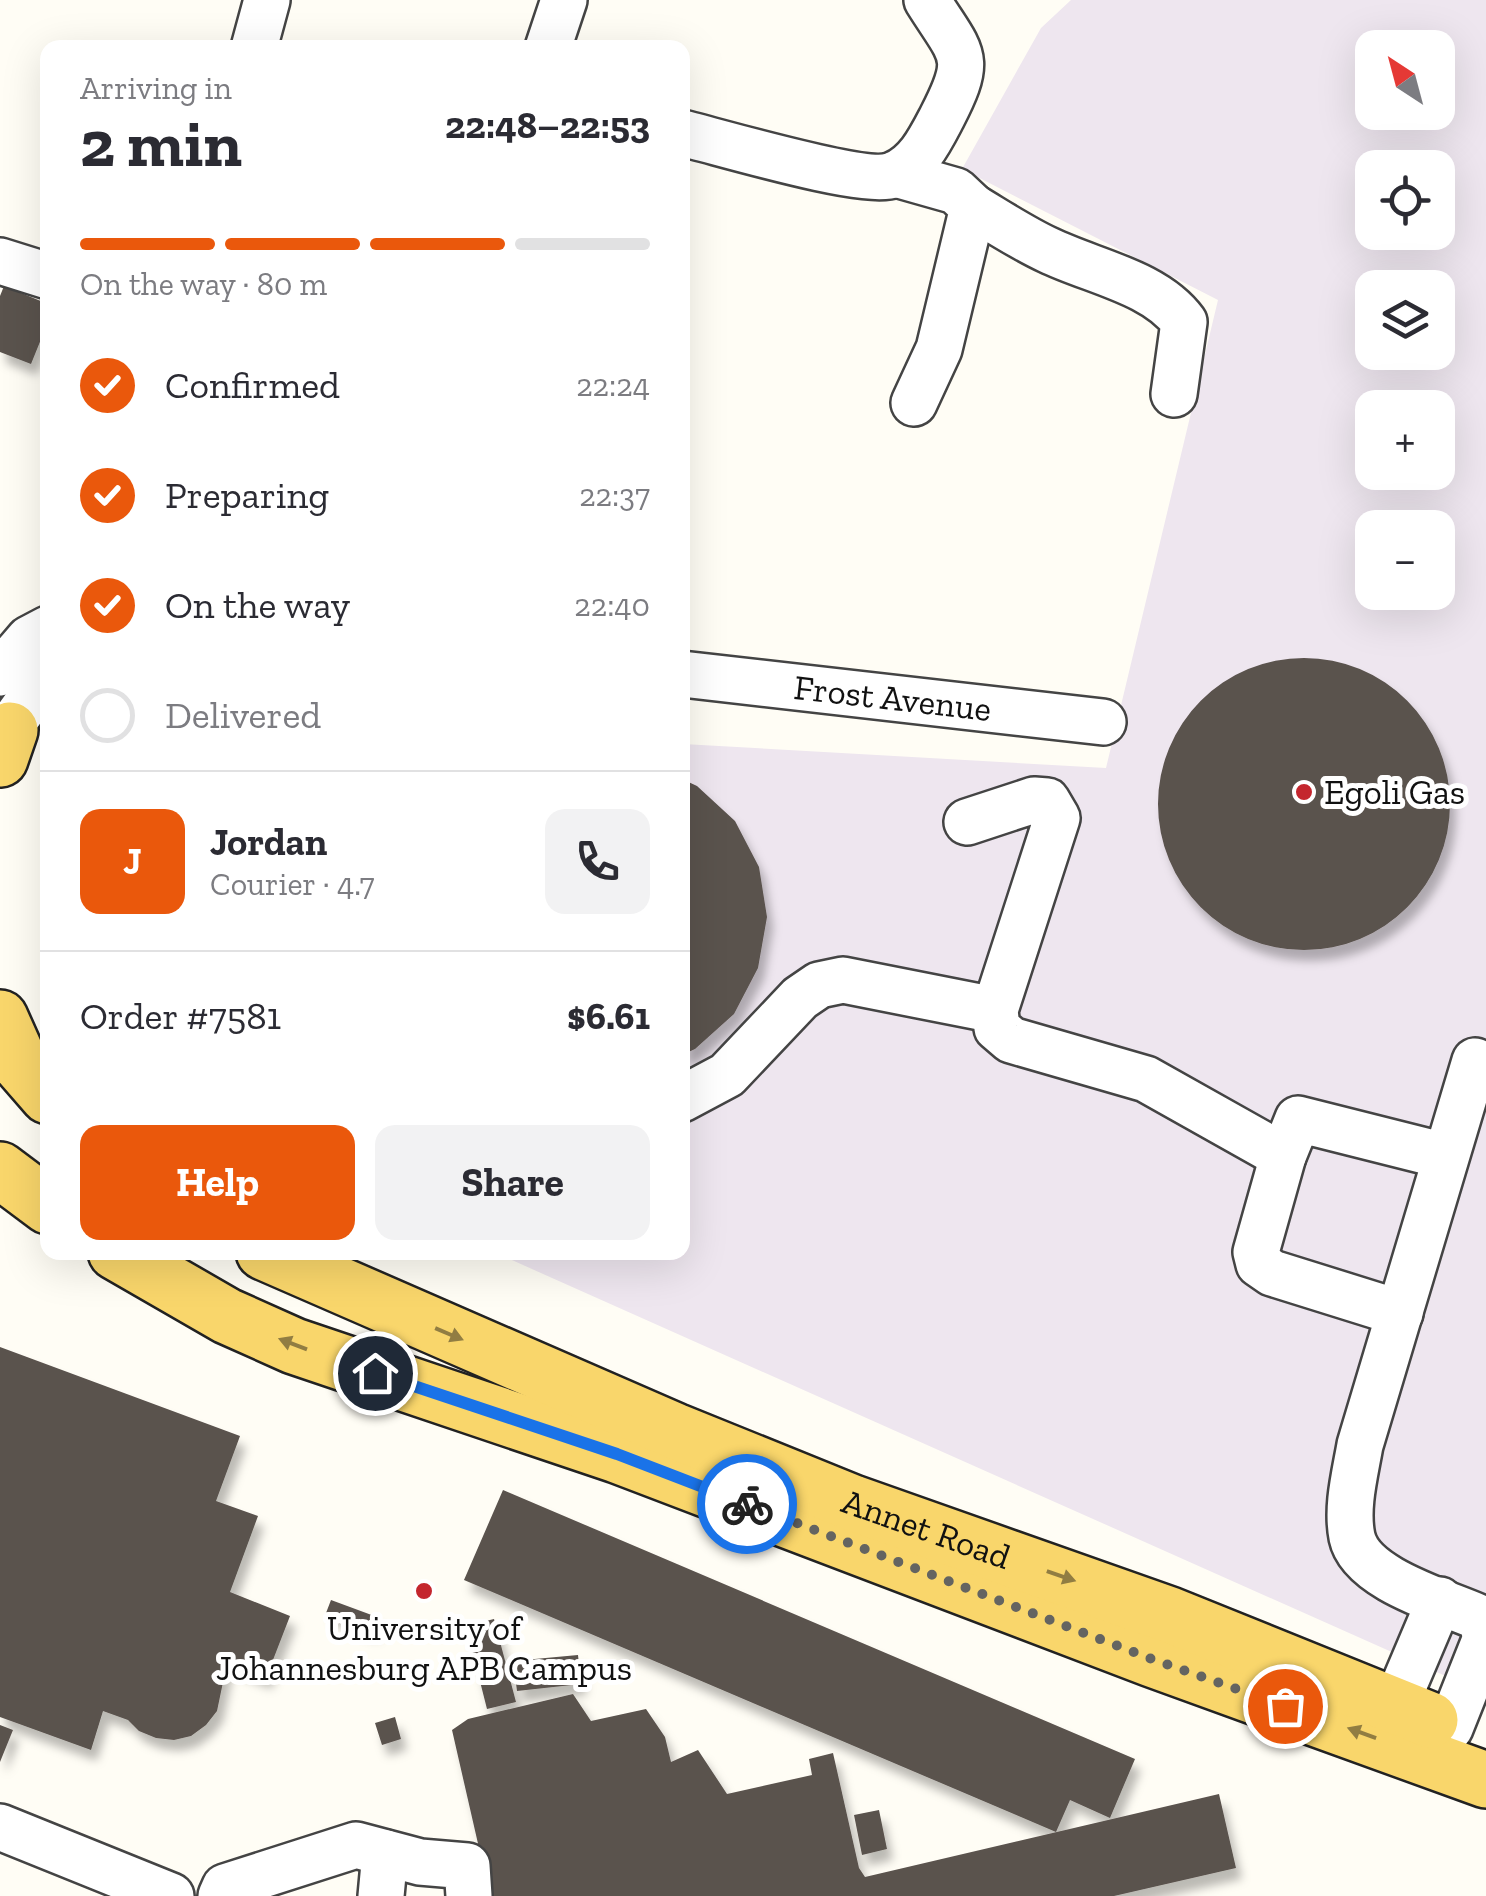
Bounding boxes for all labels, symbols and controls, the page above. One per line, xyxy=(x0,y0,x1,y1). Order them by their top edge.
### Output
north arrow xyxy=(1355,30,1455,130)
map controls xyxy=(1355,30,1455,610)
text: Arriving in xyxy=(80,69,232,107)
text: 22:48–22:53 xyxy=(445,102,650,148)
text: 2 min xyxy=(80,105,242,183)
button: locate xyxy=(1355,150,1455,250)
text: On the way · 80 m xyxy=(80,265,327,303)
button: layers xyxy=(1355,270,1455,370)
icon: check xyxy=(80,358,135,413)
text: Confirmed xyxy=(165,362,340,408)
text: 22:24 xyxy=(576,366,650,404)
button: + xyxy=(1355,390,1455,490)
icon: check xyxy=(80,468,135,523)
text: Preparing xyxy=(165,472,329,518)
text: 22:37 xyxy=(579,476,650,514)
button: − xyxy=(1355,510,1455,610)
icon: check xyxy=(80,578,135,633)
text: On the way xyxy=(165,582,350,628)
text: 22:40 xyxy=(574,586,650,624)
street label: Frost Avenue xyxy=(792,666,994,730)
text: Delivered xyxy=(165,692,321,738)
place label: Egoli Gas xyxy=(1324,771,1465,813)
marker: Egoli Gas xyxy=(1293,781,1315,803)
button: phone xyxy=(545,809,650,914)
text: Jordan xyxy=(210,819,327,865)
text: J xyxy=(123,838,142,884)
text: Courier · 4.7 xyxy=(210,865,374,903)
text: Order #7581 xyxy=(80,993,281,1039)
text: $6.61 xyxy=(567,993,650,1039)
button: Help xyxy=(80,1125,355,1240)
button: Share xyxy=(375,1125,650,1240)
one-way arrow xyxy=(434,1326,464,1342)
pin xyxy=(333,1331,418,1416)
one-way arrow xyxy=(278,1336,308,1352)
icon: home xyxy=(348,1346,403,1401)
courier xyxy=(697,1454,797,1554)
icon: bike xyxy=(720,1477,775,1532)
street label: Annet Road xyxy=(837,1480,1016,1578)
one-way arrow xyxy=(1046,1570,1076,1585)
marker: University of Johannesburg APB Campus xyxy=(413,1580,435,1602)
place label: University of Johannesburg APB Campus xyxy=(216,1607,632,1689)
pin xyxy=(1243,1664,1328,1749)
icon: bag xyxy=(1258,1679,1313,1734)
one-way arrow xyxy=(1346,1725,1376,1740)

